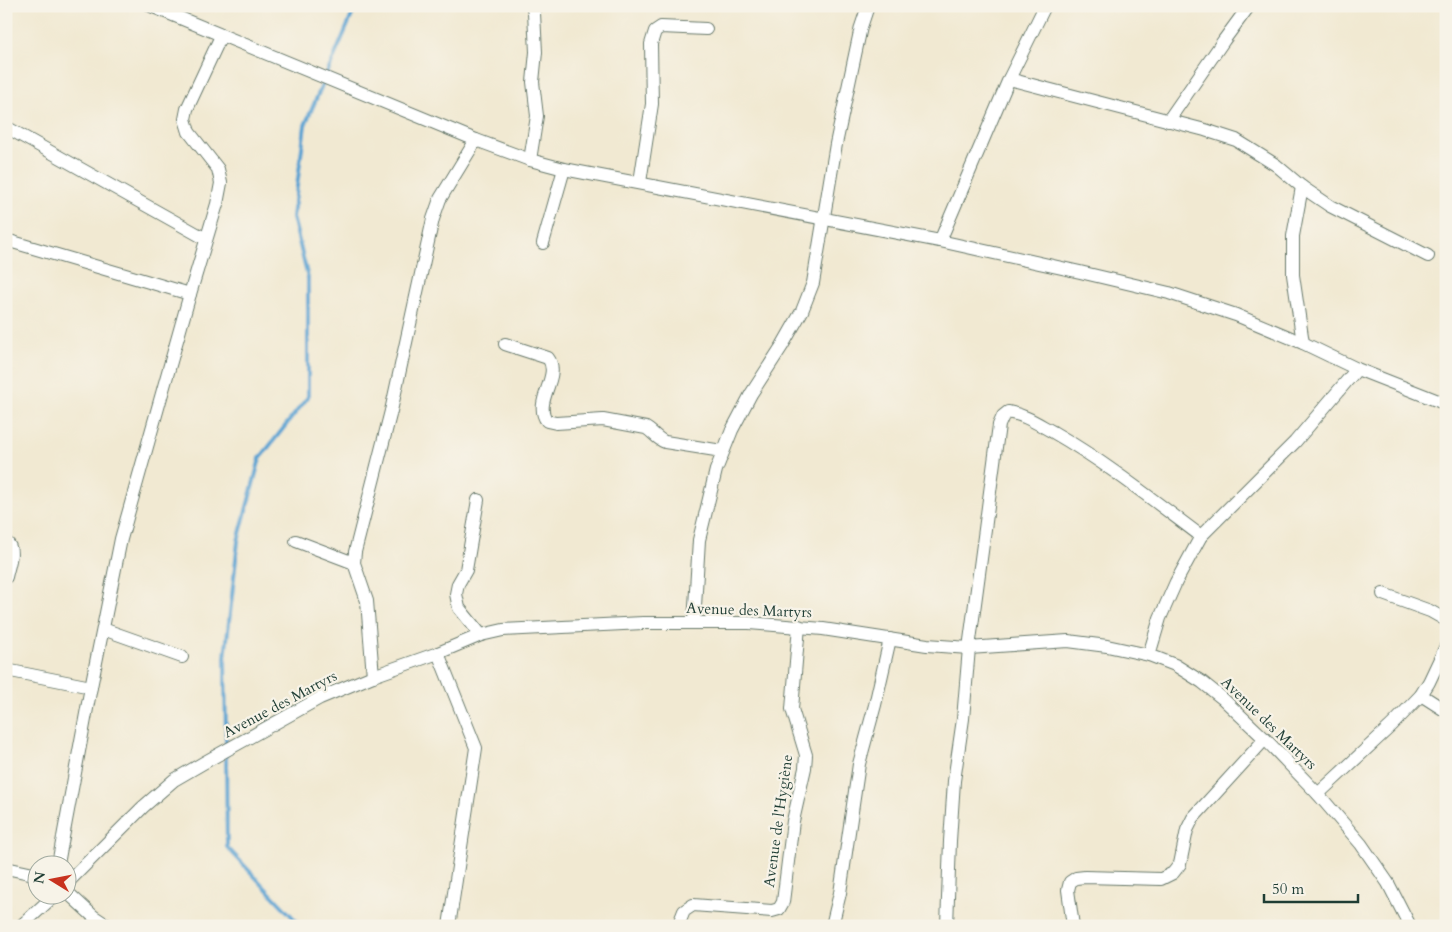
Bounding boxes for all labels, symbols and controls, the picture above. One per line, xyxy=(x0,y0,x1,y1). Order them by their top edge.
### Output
street label: Avenue des Martyrs xyxy=(686,598,812,622)
street label: Avenue des Martyrs xyxy=(220,666,340,742)
street label: Avenue des Martyrs xyxy=(1217,672,1321,774)
street label: Avenue de l'Hygiène xyxy=(759,753,797,889)
north arrow xyxy=(28,854,78,904)
text: N xyxy=(29,870,50,885)
scale bar xyxy=(1264,872,1358,904)
text: 50 m xyxy=(1272,879,1304,899)

